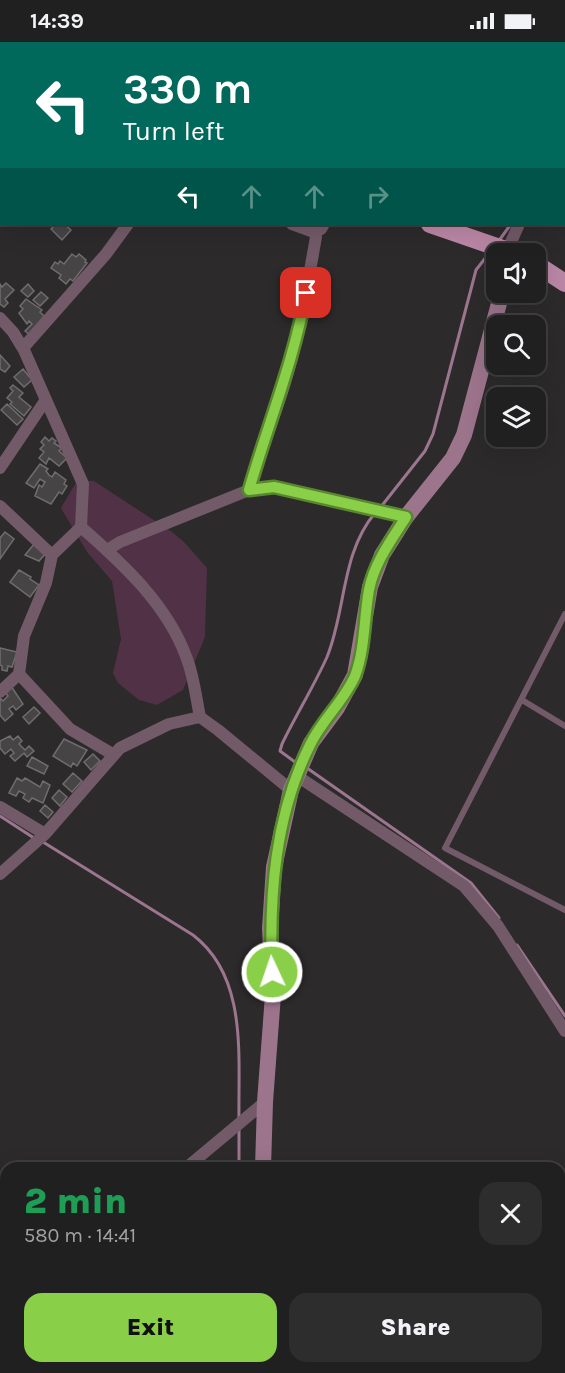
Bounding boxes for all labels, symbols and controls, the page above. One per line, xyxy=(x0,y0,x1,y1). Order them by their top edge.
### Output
text: 14:39 xyxy=(30,8,84,34)
text: 330 m xyxy=(123,64,252,114)
icon: left xyxy=(24,66,102,144)
text: Turn left xyxy=(123,115,224,147)
icon: left xyxy=(172,180,205,213)
icon: ahead xyxy=(235,180,268,213)
icon: ahead xyxy=(298,180,331,213)
icon: right xyxy=(361,180,394,213)
map controls xyxy=(486,243,546,447)
button: sound xyxy=(486,243,546,303)
pin xyxy=(280,267,331,318)
icon: arrive xyxy=(289,276,322,309)
button: search xyxy=(486,315,546,375)
button: layers xyxy=(486,387,546,447)
position arrow xyxy=(240,940,304,1004)
text: 2 min xyxy=(24,1180,127,1222)
button: close xyxy=(479,1182,542,1245)
text: 580 m · 14:41 xyxy=(24,1224,136,1247)
button: Exit xyxy=(24,1293,277,1362)
button: Share xyxy=(289,1293,542,1362)

